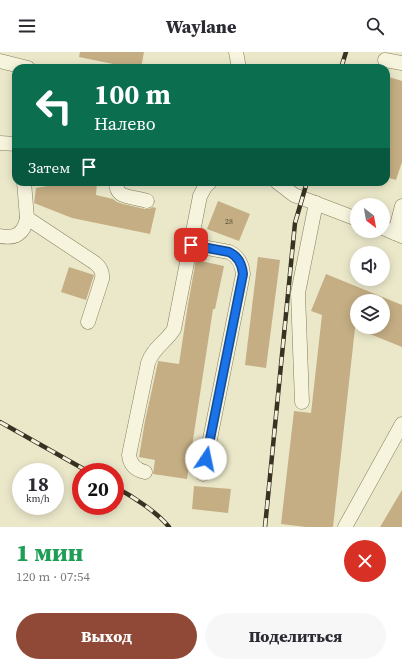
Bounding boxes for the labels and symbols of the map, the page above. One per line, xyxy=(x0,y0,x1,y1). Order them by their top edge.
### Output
north arrow xyxy=(350,198,390,238)
house number: 28 xyxy=(225,216,233,227)
pin xyxy=(174,228,208,262)
position arrow xyxy=(185,438,227,480)
speed limit sign: 20 xyxy=(72,463,124,515)

